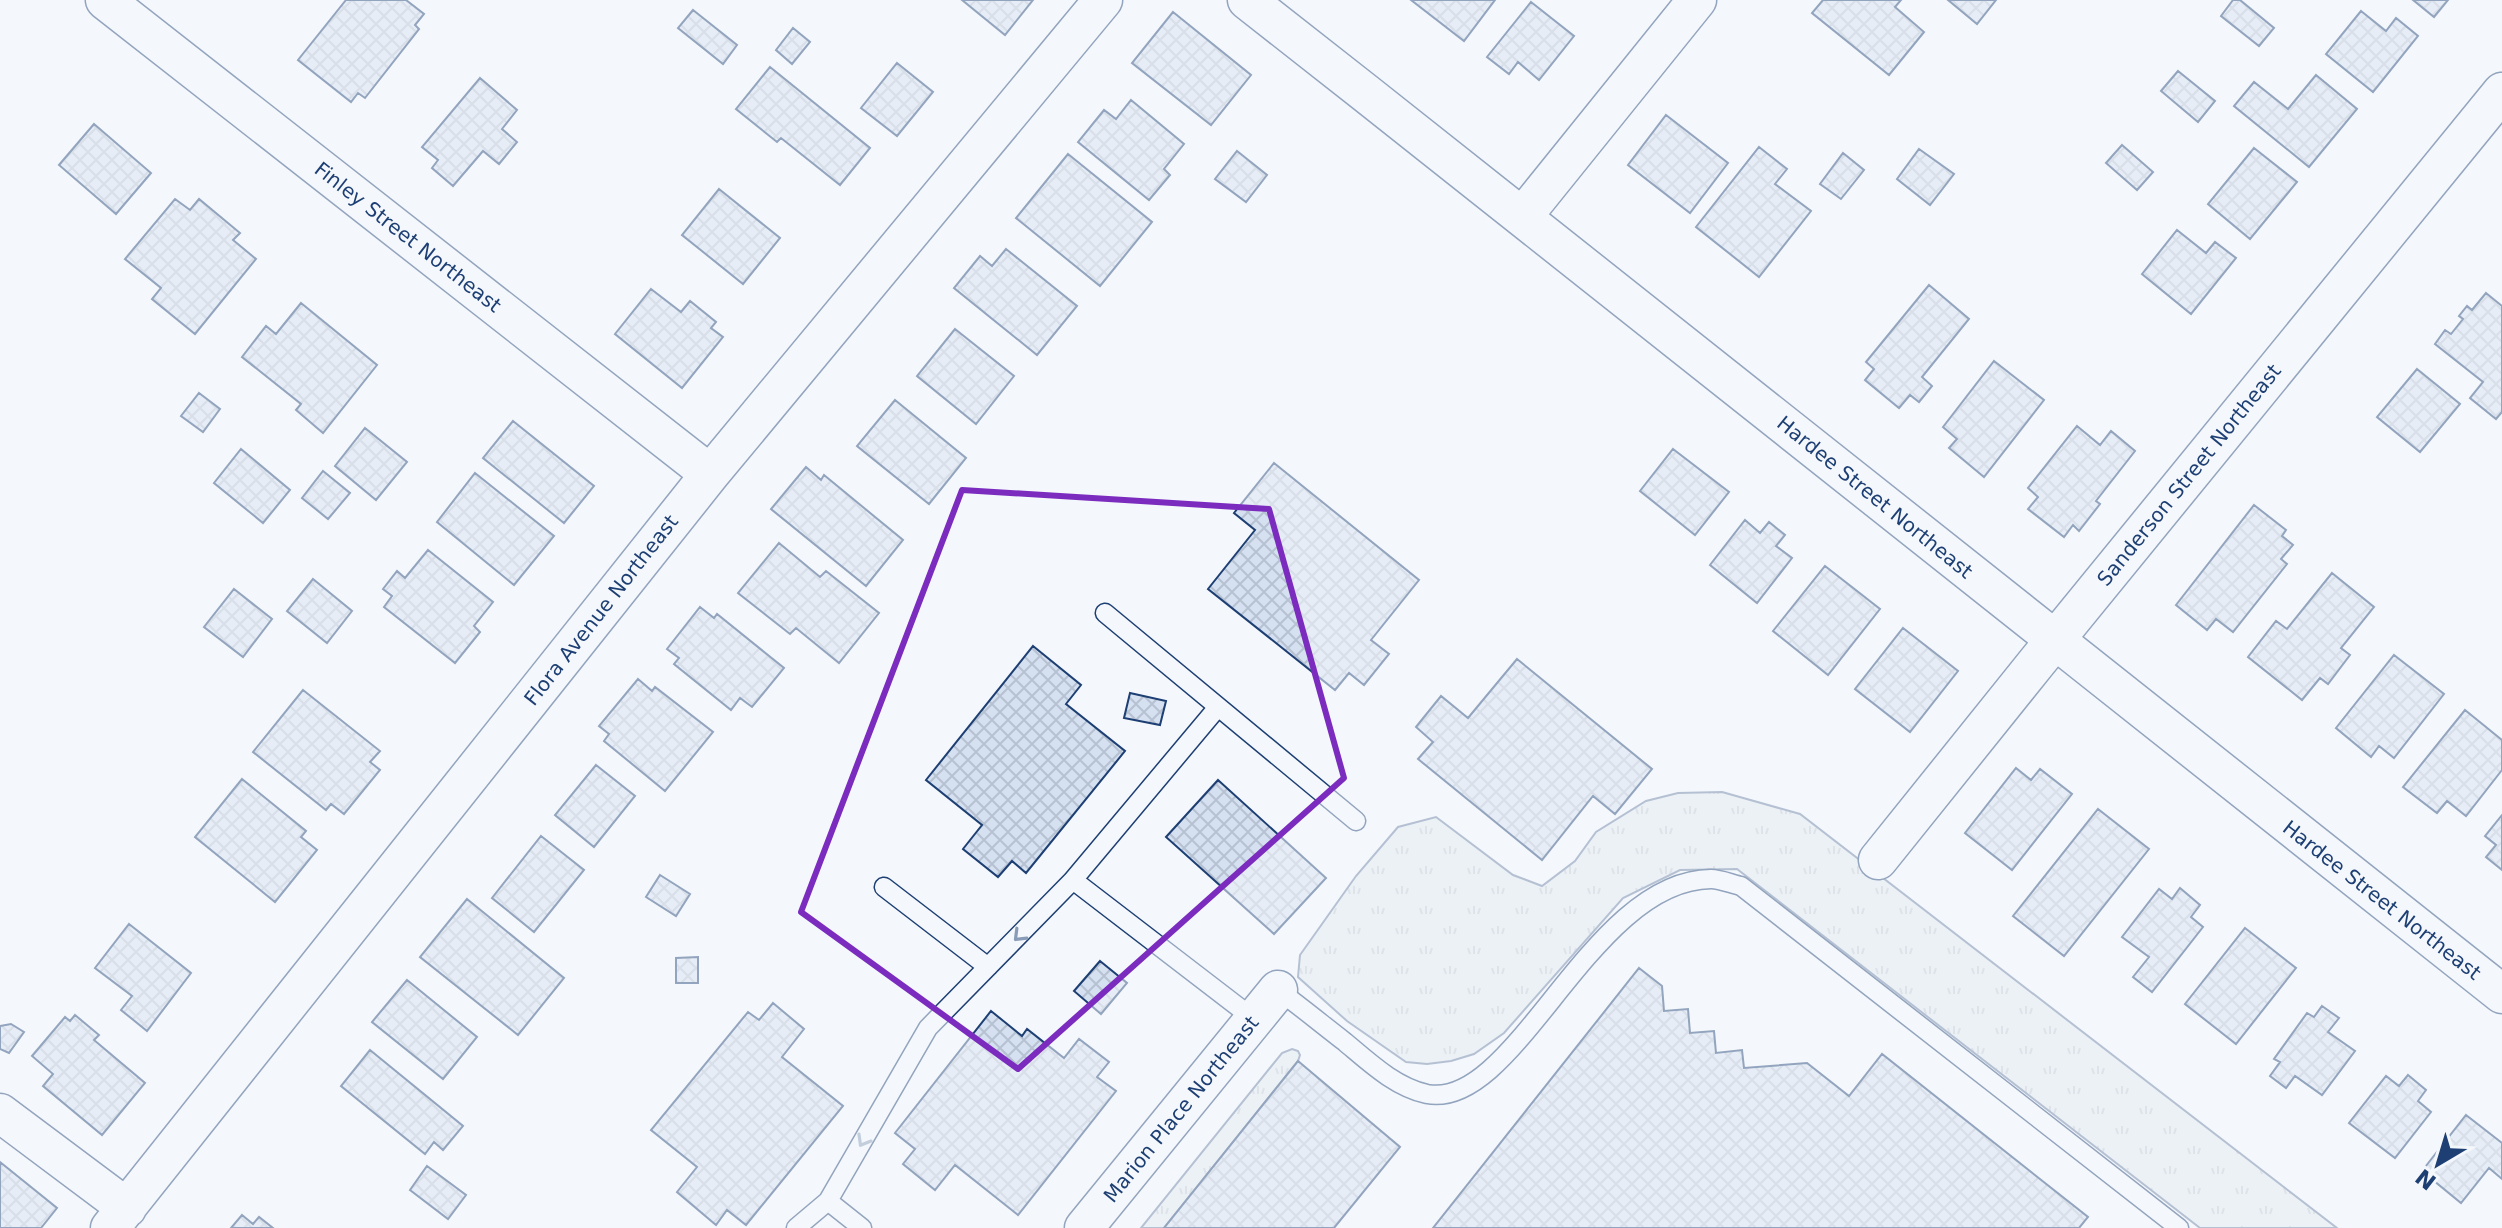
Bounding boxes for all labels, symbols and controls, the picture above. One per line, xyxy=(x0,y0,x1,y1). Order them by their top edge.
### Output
street label: Finley Street Northeast xyxy=(310,157,506,317)
street label: Sanderson Street Northeast xyxy=(2092,359,2286,591)
street label: Hardee Street Northeast xyxy=(1772,411,1978,583)
street label: Flora Avenue Northeast xyxy=(519,510,683,710)
street label: Hardee Street Northeast xyxy=(2278,815,2486,985)
one-way arrow xyxy=(1014,927,1028,941)
street label: Marion Place Northeast xyxy=(1098,1011,1264,1207)
north arrow xyxy=(2398,1124,2478,1204)
one-way arrow xyxy=(857,1132,873,1147)
text: N xyxy=(2411,1164,2441,1195)

